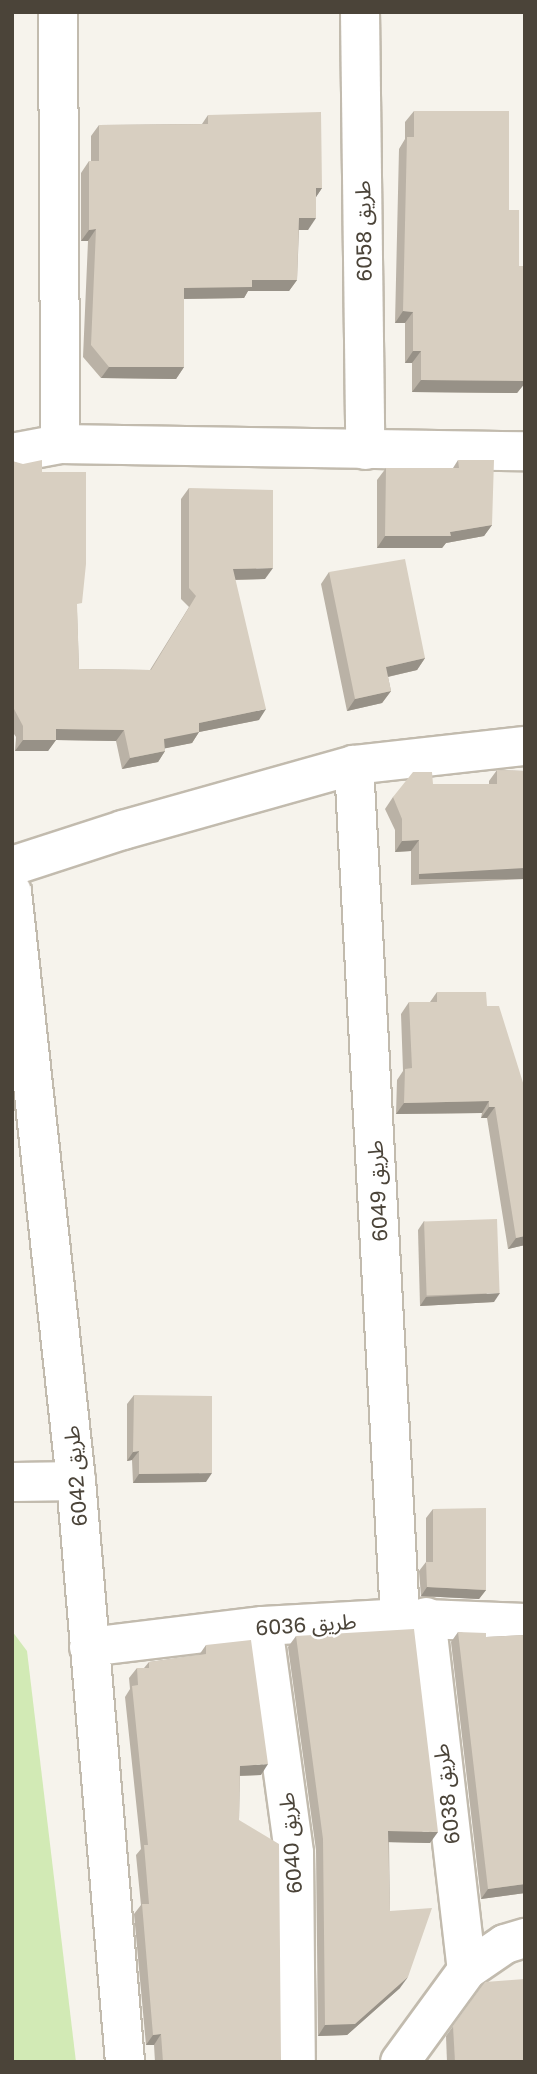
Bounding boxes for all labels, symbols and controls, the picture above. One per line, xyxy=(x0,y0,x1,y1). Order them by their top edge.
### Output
street label: طريق 6058 xyxy=(350,180,376,282)
street label: طريق 6049 xyxy=(362,1140,392,1242)
street label: طريق 6042 xyxy=(58,1425,92,1527)
street label: طريق 6036 xyxy=(255,1608,357,1640)
street label: طريق 6038 xyxy=(427,1742,465,1846)
street label: طريق 6040 xyxy=(273,1791,307,1895)

